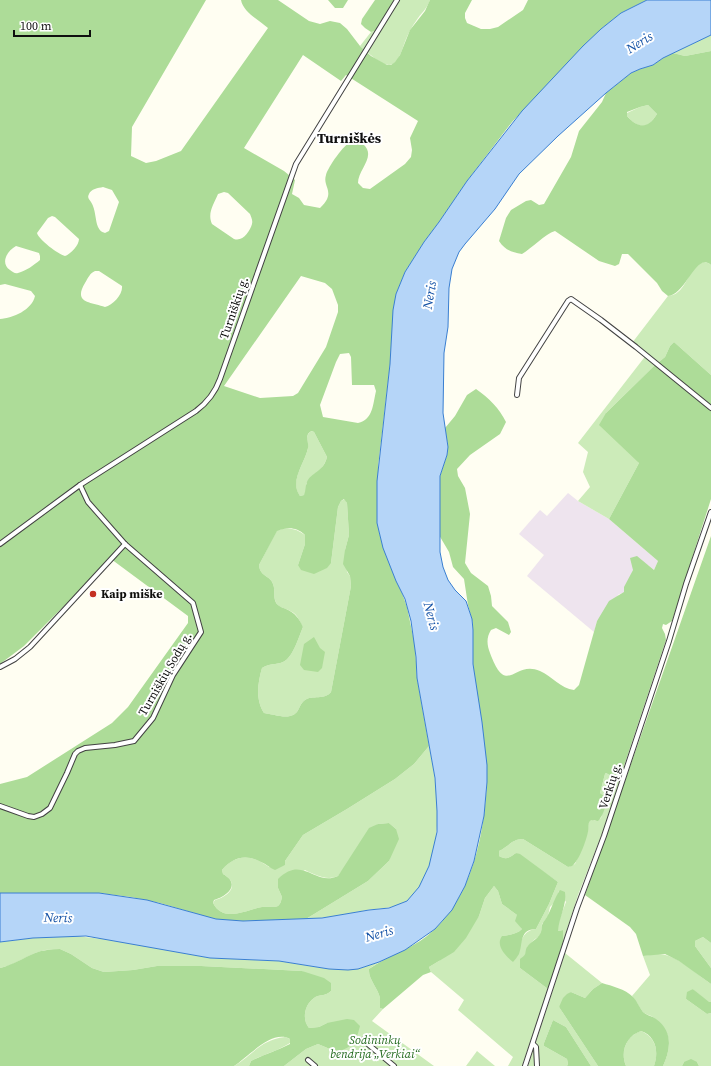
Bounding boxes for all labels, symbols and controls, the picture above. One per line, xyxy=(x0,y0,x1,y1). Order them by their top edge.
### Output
scale bar xyxy=(14,12,90,38)
text: 100 m xyxy=(20,18,52,34)
water label: Neris xyxy=(622,28,656,58)
district label: Turniškės xyxy=(317,128,382,148)
street label: Turniškių g. xyxy=(216,275,252,341)
water label: Neris xyxy=(418,279,440,311)
place label: Kaip miške xyxy=(101,586,162,602)
marker: Kaip miške xyxy=(88,589,98,599)
water label: Neris xyxy=(419,599,443,632)
street label: Turniškių Sodų g. xyxy=(135,629,195,719)
street label: Verkių g. xyxy=(595,761,625,811)
water label: Neris xyxy=(43,909,73,926)
water label: Neris xyxy=(362,921,395,946)
park label: Sodininkų bendrija „Verkiai“ xyxy=(330,1032,421,1062)

